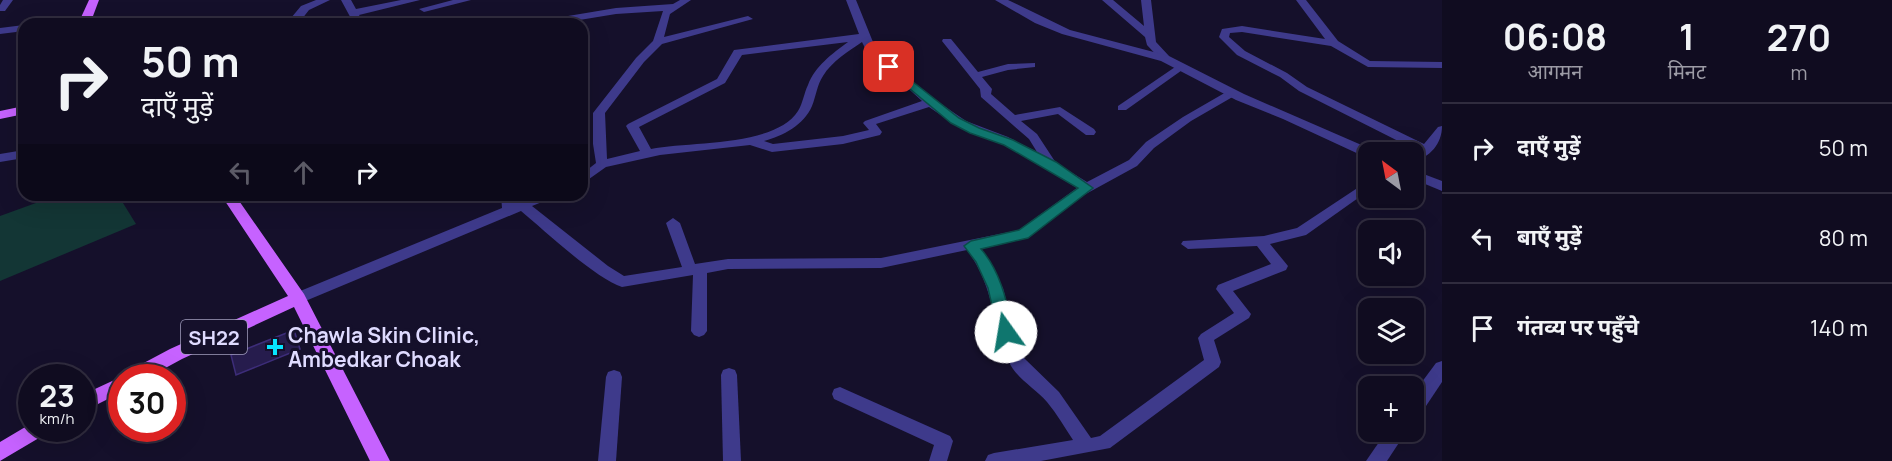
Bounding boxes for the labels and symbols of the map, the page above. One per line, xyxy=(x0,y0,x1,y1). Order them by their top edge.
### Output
pin xyxy=(863,41,914,92)
north arrow xyxy=(1358,142,1424,208)
position arrow xyxy=(974,300,1038,364)
road number: SH22 xyxy=(181,320,247,354)
place label: Chawla Skin Clinic, Ambedkar Choak xyxy=(288,321,480,373)
marker: Chawla Skin Clinic, Ambedkar Choak xyxy=(266,338,284,356)
speed limit sign: 30 xyxy=(108,364,186,442)

